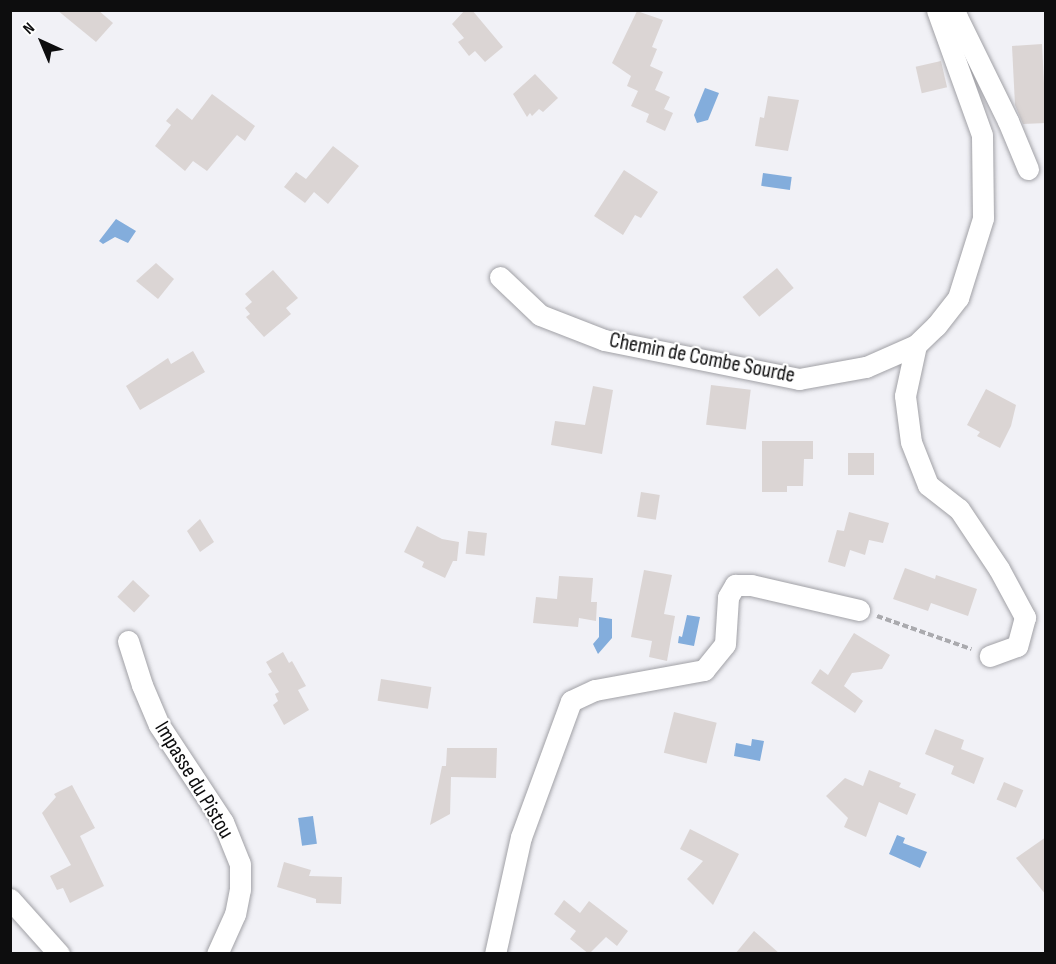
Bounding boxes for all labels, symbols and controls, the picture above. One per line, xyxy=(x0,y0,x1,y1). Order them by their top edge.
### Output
north arrow xyxy=(12,12,72,72)
text: N xyxy=(19,19,39,38)
street label: Chemin de Combe Sourde xyxy=(607,327,797,389)
street label: Impasse du Pistou xyxy=(149,717,239,843)

